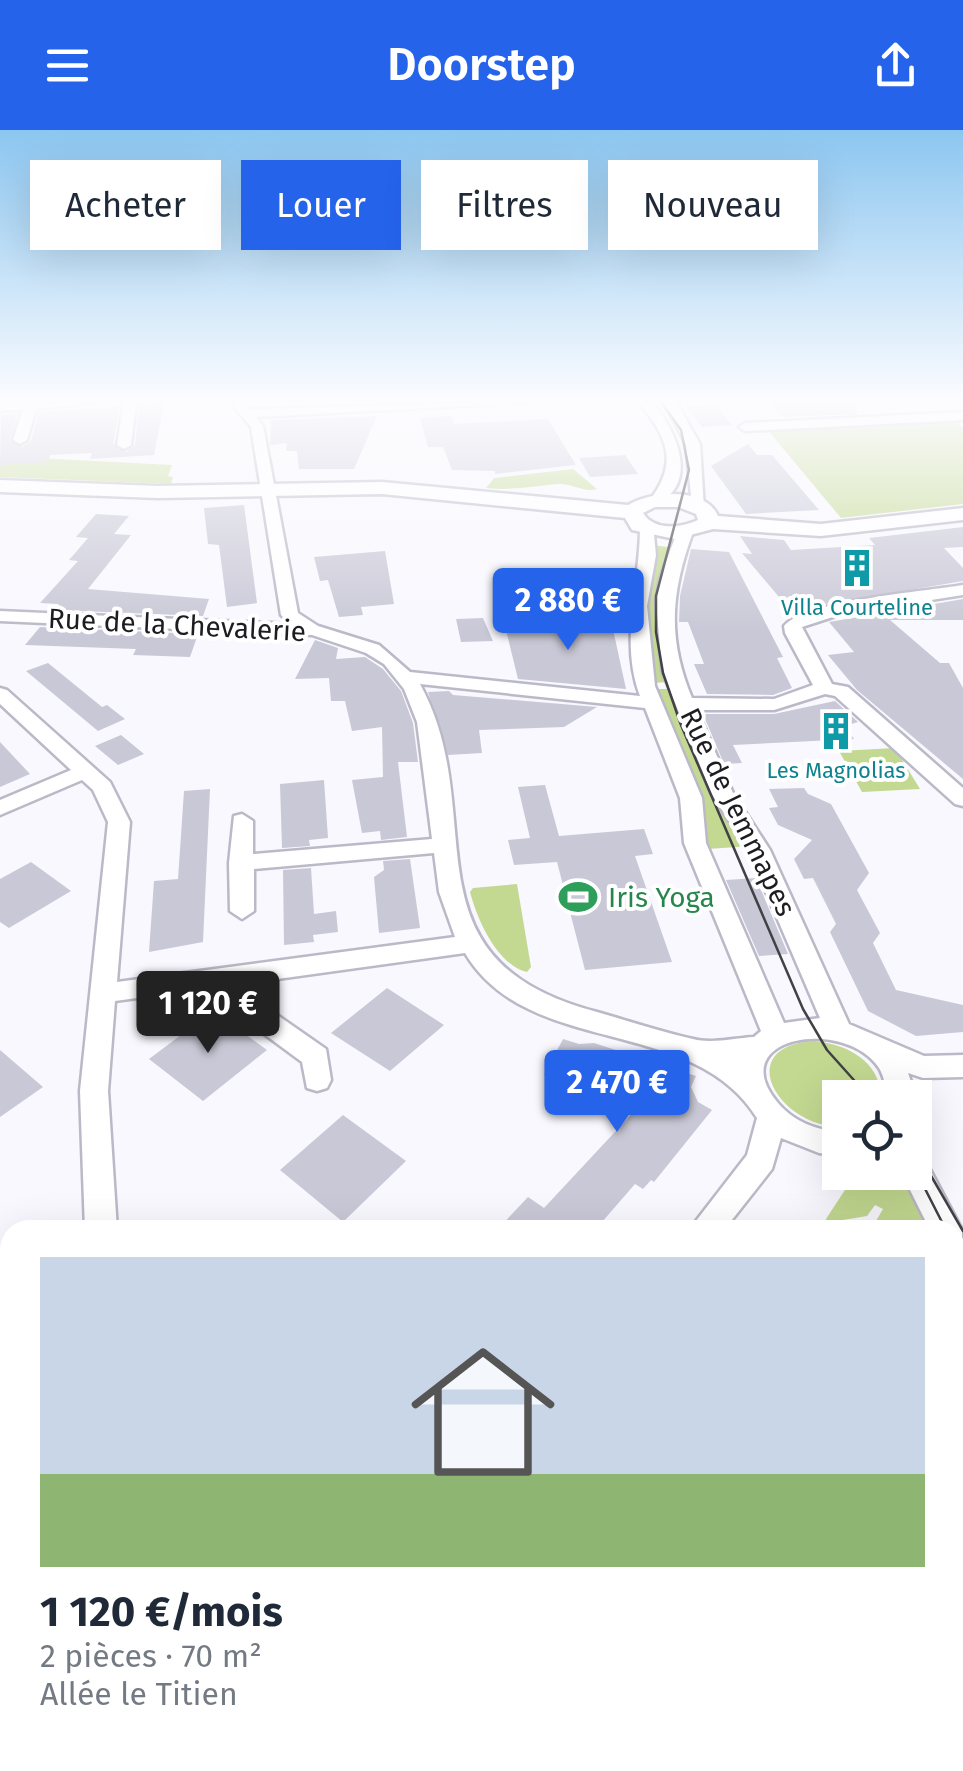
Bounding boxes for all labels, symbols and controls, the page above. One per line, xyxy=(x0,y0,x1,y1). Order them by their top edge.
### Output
icon: menu xyxy=(40,38,95,93)
text: Doorstep xyxy=(387,38,576,92)
icon: share xyxy=(868,38,923,93)
chip: Acheter xyxy=(30,160,221,250)
chip: Louer xyxy=(241,160,401,250)
chip: Filtres xyxy=(421,160,588,250)
chip: Nouveau xyxy=(608,160,818,250)
building icon: Villa Courteline xyxy=(836,547,878,589)
pin: 2 880 € xyxy=(476,568,660,653)
text: 2 880 € xyxy=(515,581,621,619)
place label: Villa Courteline xyxy=(781,594,933,621)
street label: Rue de la Chevalerie xyxy=(47,602,307,648)
street label: Rue de Jemmapes xyxy=(673,703,803,921)
building icon: Les Magnolias xyxy=(815,710,857,752)
place label: Les Magnolias xyxy=(766,757,906,784)
sports icon: Iris Yoga xyxy=(557,876,599,918)
place label: Iris Yoga xyxy=(608,881,715,914)
pin: 1 120 € xyxy=(116,971,300,1056)
text: 1 120 € xyxy=(158,984,258,1022)
pin: 2 470 € xyxy=(525,1050,709,1135)
text: 2 470 € xyxy=(566,1063,668,1101)
map controls xyxy=(822,1080,932,1190)
button: locate xyxy=(822,1080,932,1190)
icon: home xyxy=(393,1322,573,1502)
text: 1 120 €/mois xyxy=(40,1587,283,1637)
text: 2 pièces · 70 m² xyxy=(40,1637,262,1675)
text: Allée le Titien xyxy=(40,1675,238,1713)

